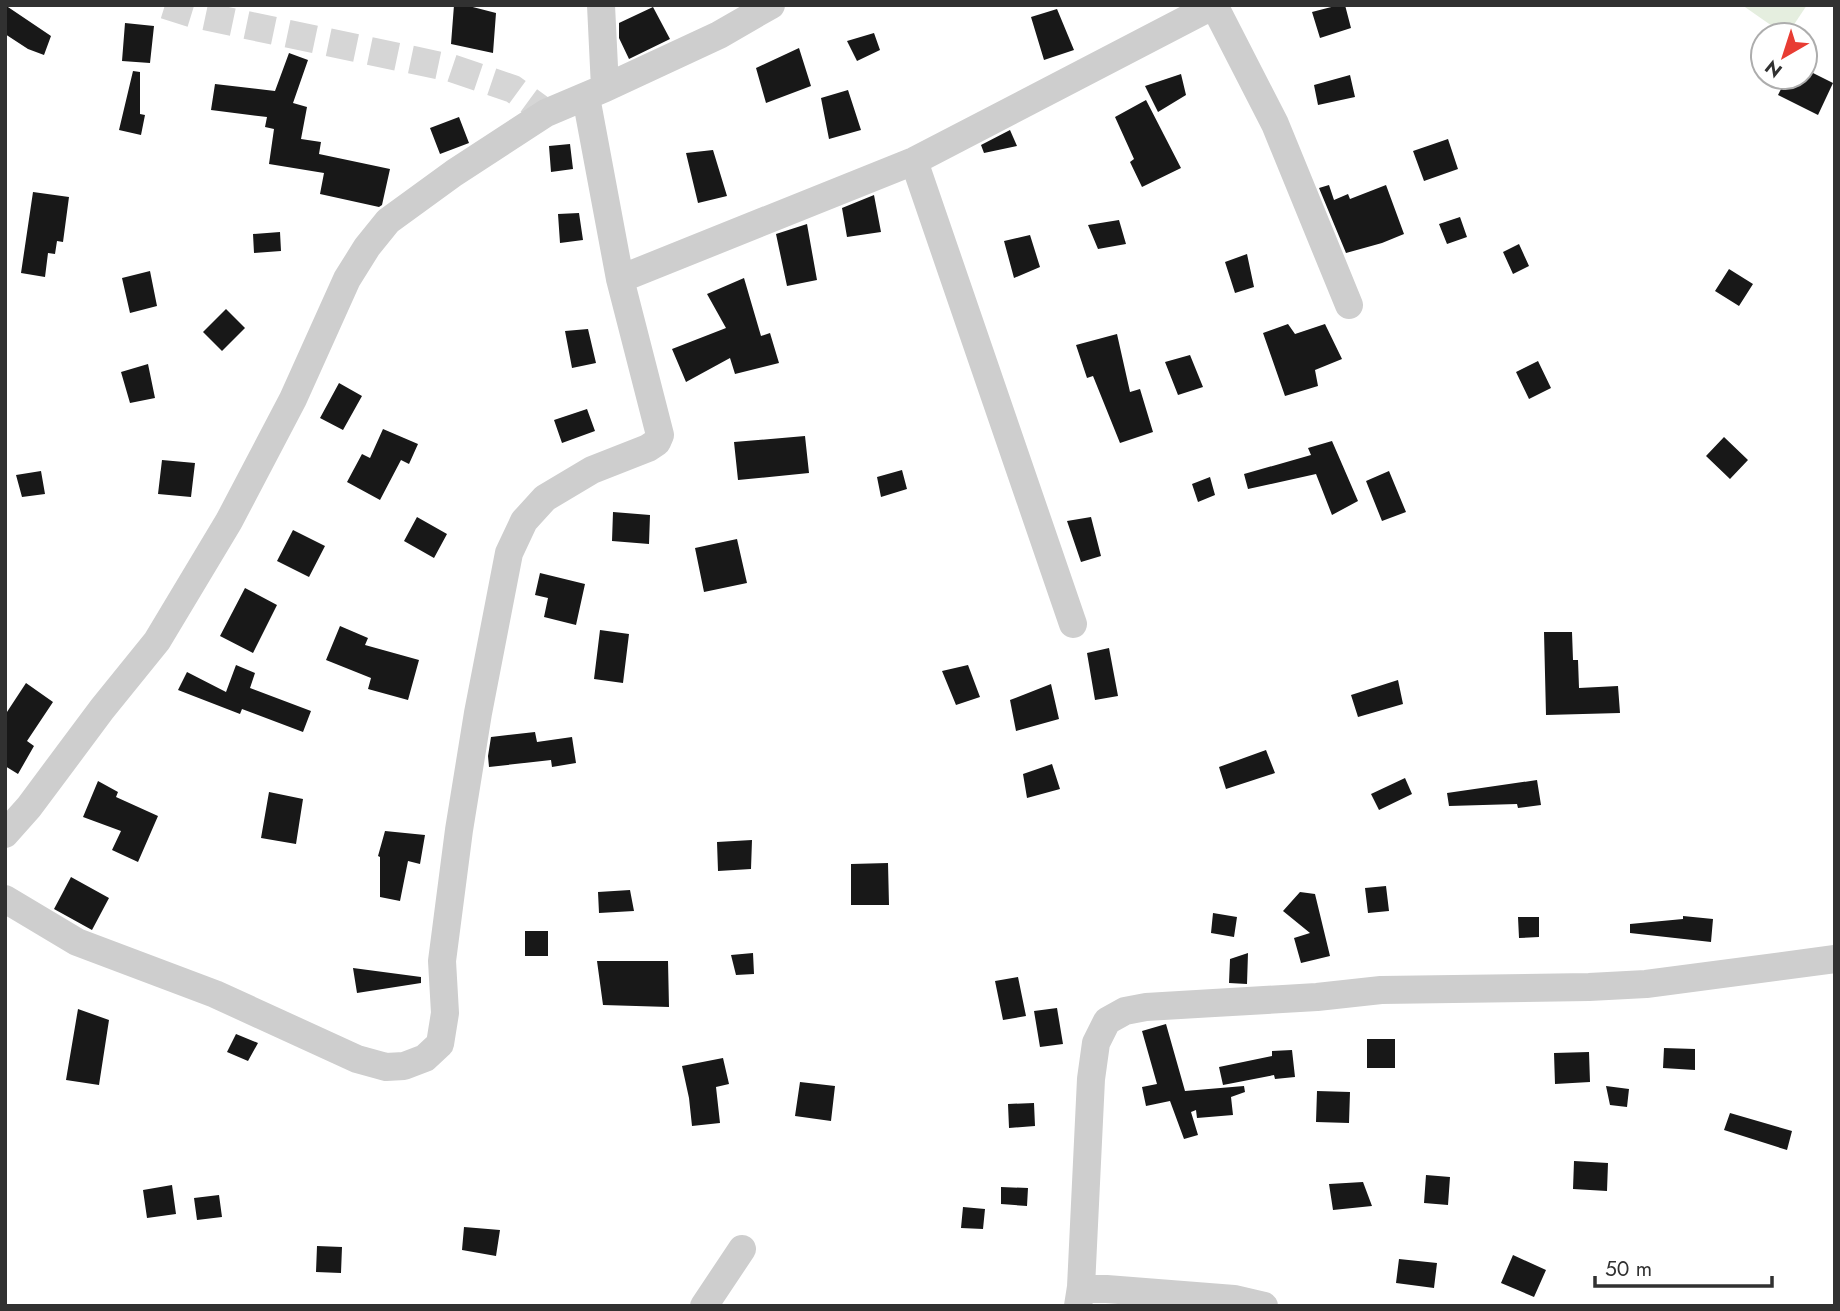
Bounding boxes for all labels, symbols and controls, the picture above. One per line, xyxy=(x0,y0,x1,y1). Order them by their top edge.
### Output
north arrow xyxy=(1749,21,1819,91)
text: N xyxy=(1759,54,1788,84)
scale bar xyxy=(1595,1244,1772,1288)
text: 50 m xyxy=(1605,1254,1652,1284)

